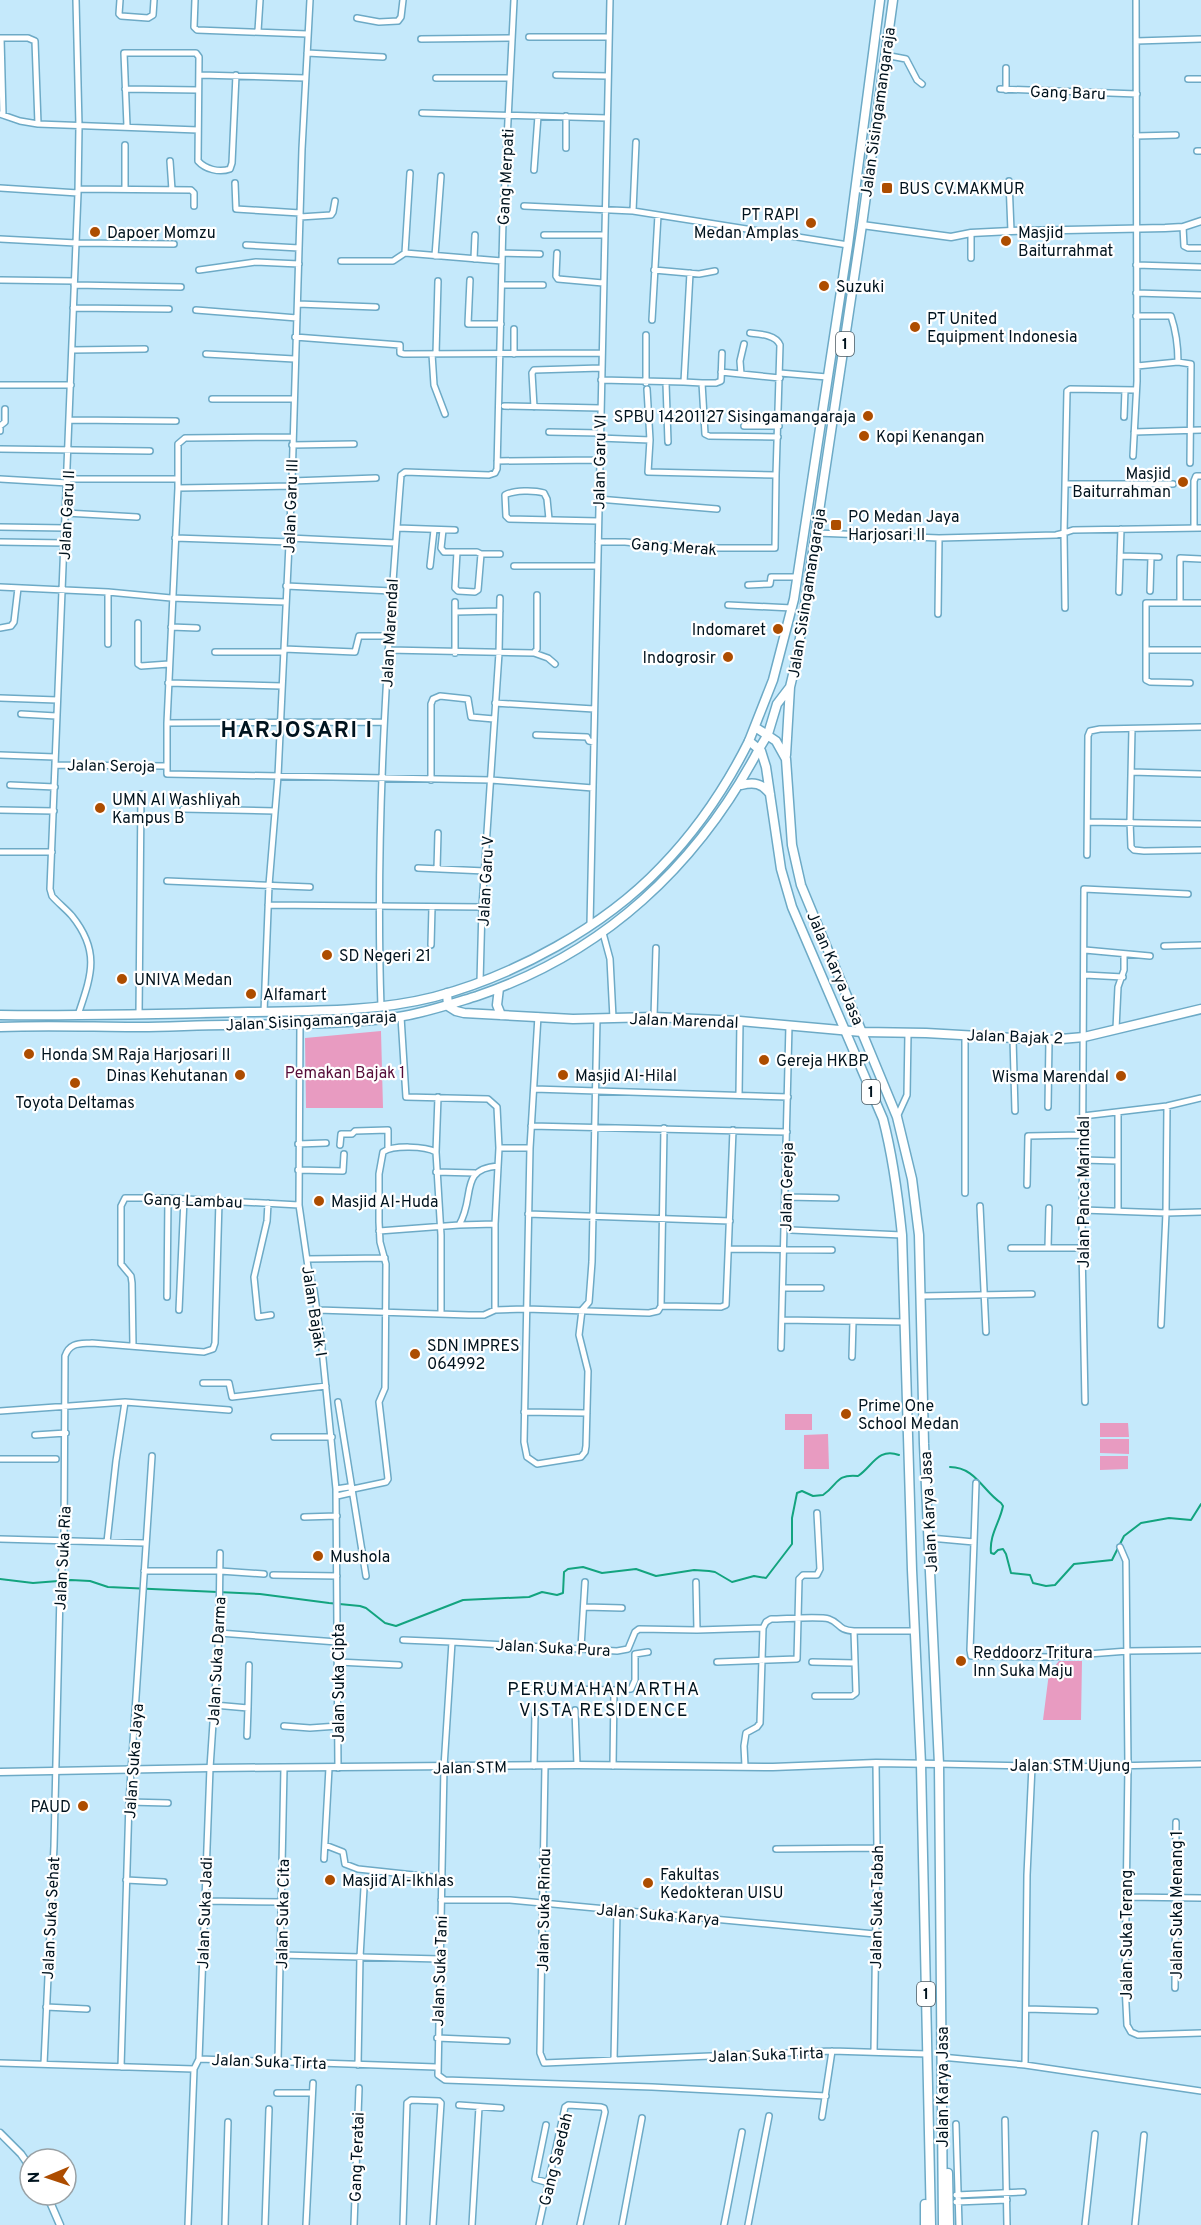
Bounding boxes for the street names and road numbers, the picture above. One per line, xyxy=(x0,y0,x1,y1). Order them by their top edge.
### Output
street label: Jalan Sisingamangaraja xyxy=(857,26,901,199)
street label: Gang Baru xyxy=(1030,83,1106,105)
street label: Gang Merpati xyxy=(494,128,520,226)
road number: 1 xyxy=(836,332,854,356)
street label: Jalan Garu VI xyxy=(590,414,612,510)
street label: Jalan Garu III xyxy=(280,458,304,554)
street label: Jalan Garu II xyxy=(56,470,80,561)
street label: Jalan Sisingamangaraja xyxy=(785,507,831,680)
street label: Gang Merak xyxy=(630,535,718,561)
street label: Jalan Marendal xyxy=(378,578,404,688)
street label: Jalan Seroja xyxy=(67,756,155,778)
street label: Jalan Garu V xyxy=(475,835,499,927)
street label: Jalan Karya Jasa xyxy=(801,909,867,1029)
street label: Jalan Sisingamangaraja xyxy=(225,1008,397,1036)
street label: Jalan Marendal xyxy=(629,1010,739,1034)
street label: Jalan Bajak 2 xyxy=(966,1026,1064,1050)
road number: 1 xyxy=(862,1080,880,1104)
street label: Jalan Panca Marindal xyxy=(1075,1116,1095,1268)
street label: Jalan Gereja xyxy=(777,1142,799,1232)
street label: Gang Lambau xyxy=(143,1190,243,1214)
street label: Jalan Bajak I xyxy=(296,1265,330,1358)
street label: Jalan Karya Jasa xyxy=(917,1451,943,1573)
street label: Jalan Suka Ria xyxy=(51,1505,77,1611)
street label: Jalan Suka Darma xyxy=(205,1596,231,1726)
street label: Jalan Suka Cipta xyxy=(330,1623,350,1743)
street label: Jalan Suka Pura xyxy=(495,1636,611,1662)
street label: Jalan Suka Jaya xyxy=(121,1703,149,1819)
street label: Jalan STM Ujung xyxy=(1010,1757,1130,1777)
street label: Jalan STM xyxy=(433,1758,507,1780)
street label: Jalan Suka Menang 1 xyxy=(1168,1831,1188,1979)
street label: Jalan Suka Tabah xyxy=(867,1845,889,1969)
street label: Jalan Suka Rindu xyxy=(534,1848,556,1972)
street label: Jalan Suka Sehat xyxy=(39,1856,65,1980)
street label: Jalan Suka Jadi xyxy=(194,1857,218,1969)
street label: Jalan Suka Cita xyxy=(273,1859,295,1969)
street label: Jalan Suka Terang xyxy=(1118,1870,1138,2000)
street label: Jalan Suka Karya xyxy=(595,1901,720,1931)
street label: Jalan Suka Tani xyxy=(429,1915,453,2027)
road number: 1 xyxy=(917,1982,935,2006)
street label: Jalan Karya Jasa xyxy=(934,2026,954,2148)
street label: Jalan Suka Tirta xyxy=(708,2044,824,2068)
street label: Jalan Suka Tirta xyxy=(211,2051,327,2075)
street label: Gang Saedah xyxy=(536,2111,578,2208)
street label: Gang Teratai xyxy=(346,2112,370,2202)

